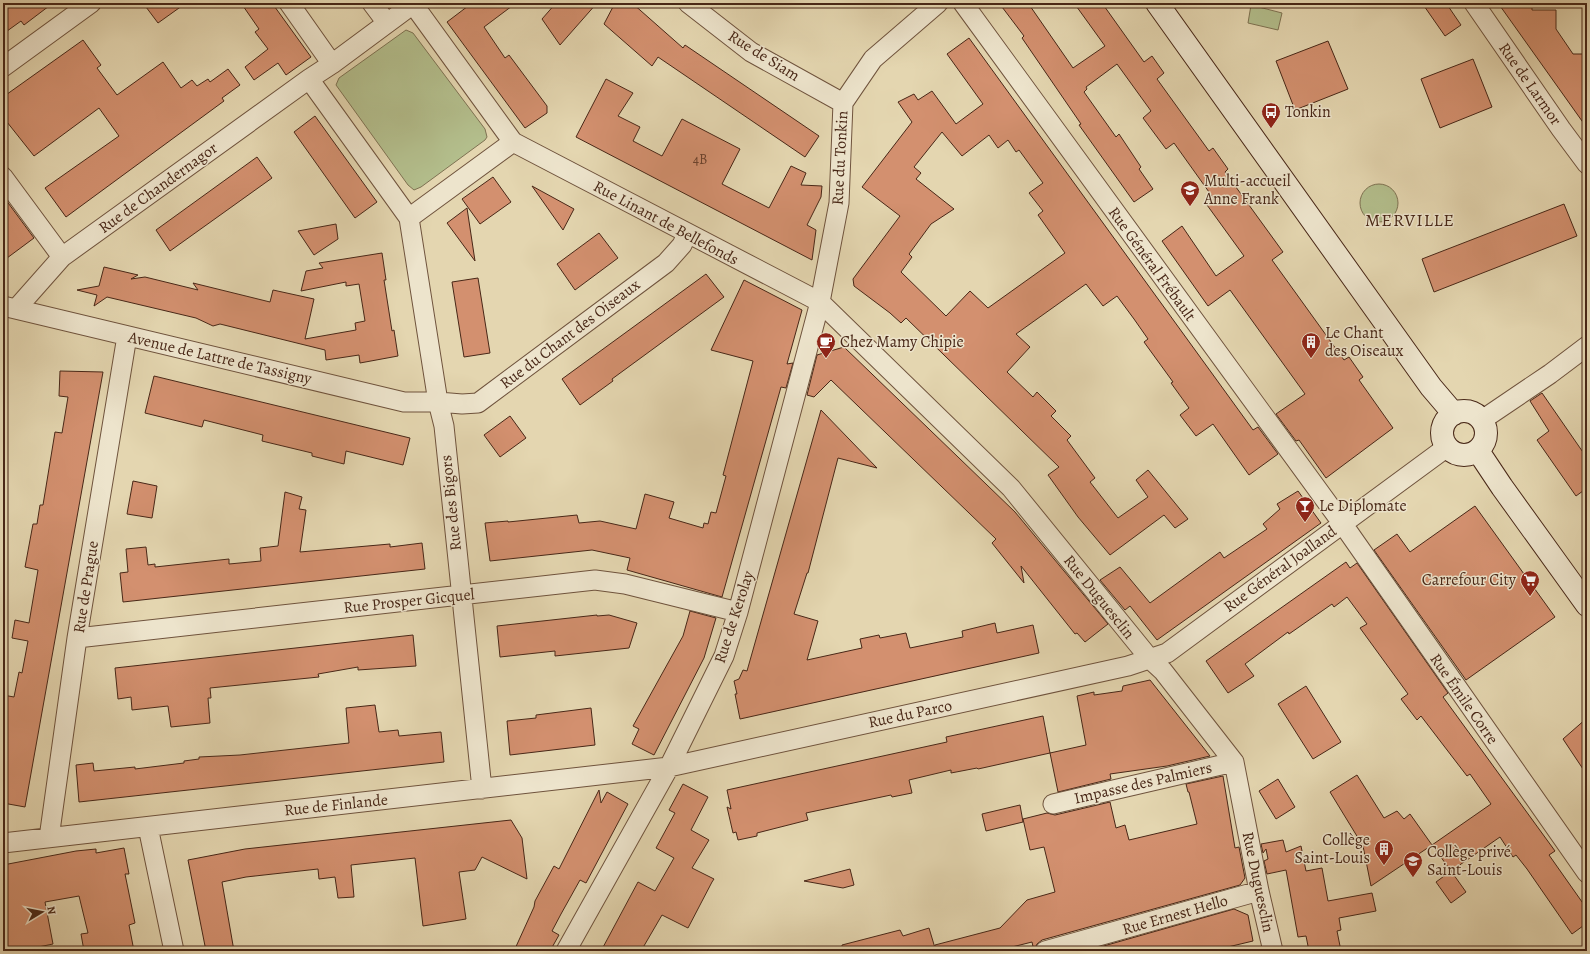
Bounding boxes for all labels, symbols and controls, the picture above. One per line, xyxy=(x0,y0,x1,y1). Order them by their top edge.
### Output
street label: Rue de Siam xyxy=(724,25,804,87)
street label: Rue de Larmor xyxy=(1493,38,1567,130)
bus stop icon: Tonkin xyxy=(1260,101,1282,129)
place label: Tonkin xyxy=(1285,101,1331,123)
street label: Rue du Tonkin xyxy=(827,110,853,206)
street label: Rue de Chandernagor xyxy=(94,137,222,239)
house number: 4B xyxy=(693,150,707,169)
place label: Multi-accueil Anne Frank xyxy=(1203,170,1291,210)
street label: Rue Linant de Bellefonds xyxy=(590,175,742,271)
school or university icon: Multi-accueil Anne Frank xyxy=(1179,179,1201,207)
street label: Rue Général Frébault xyxy=(1103,202,1201,326)
district label: MERVILLE xyxy=(1365,208,1455,232)
street label: Rue du Chant des Oiseaux xyxy=(495,274,645,394)
place label: Le Chant des Oiseaux xyxy=(1325,322,1404,362)
street label: Avenue de Lattre de Tassigny xyxy=(125,326,315,390)
cafe icon: Chez Mamy Chipie xyxy=(815,331,837,359)
place label: Chez Mamy Chipie xyxy=(840,331,964,353)
building icon: Le Chant des Oiseaux xyxy=(1300,331,1322,359)
street label: Rue des Bigors xyxy=(435,454,467,552)
bar icon: Le Diplomate xyxy=(1294,495,1316,523)
place label: Le Diplomate xyxy=(1319,495,1407,517)
street label: Rue Général Joalland xyxy=(1219,520,1341,618)
street label: Rue de Prague xyxy=(68,539,104,635)
street label: Rue Duguesclin xyxy=(1058,550,1140,644)
street label: Rue de Kerolay xyxy=(709,567,760,666)
place label: Carrefour City xyxy=(1422,569,1517,591)
supermarket icon: Carrefour City xyxy=(1519,569,1541,597)
street label: Rue Prosper Gicquel xyxy=(342,583,476,619)
street label: Rue Émile Corre xyxy=(1425,649,1503,749)
street label: Rue du Parco xyxy=(866,694,954,734)
street label: Impasse des Palmiers xyxy=(1072,756,1214,810)
street label: Rue de Finlande xyxy=(283,789,389,821)
place label: Collège Saint-Louis xyxy=(1295,829,1370,869)
street label: Rue Duguesclin xyxy=(1237,830,1279,935)
building icon: Collège Saint-Louis xyxy=(1373,838,1395,866)
place label: Collège privé Saint-Louis xyxy=(1427,841,1511,881)
school or university icon: Collège privé Saint-Louis xyxy=(1402,850,1424,878)
street label: Rue Ernest Hello xyxy=(1120,889,1230,941)
north arrow xyxy=(22,892,62,932)
text: N xyxy=(43,905,59,916)

